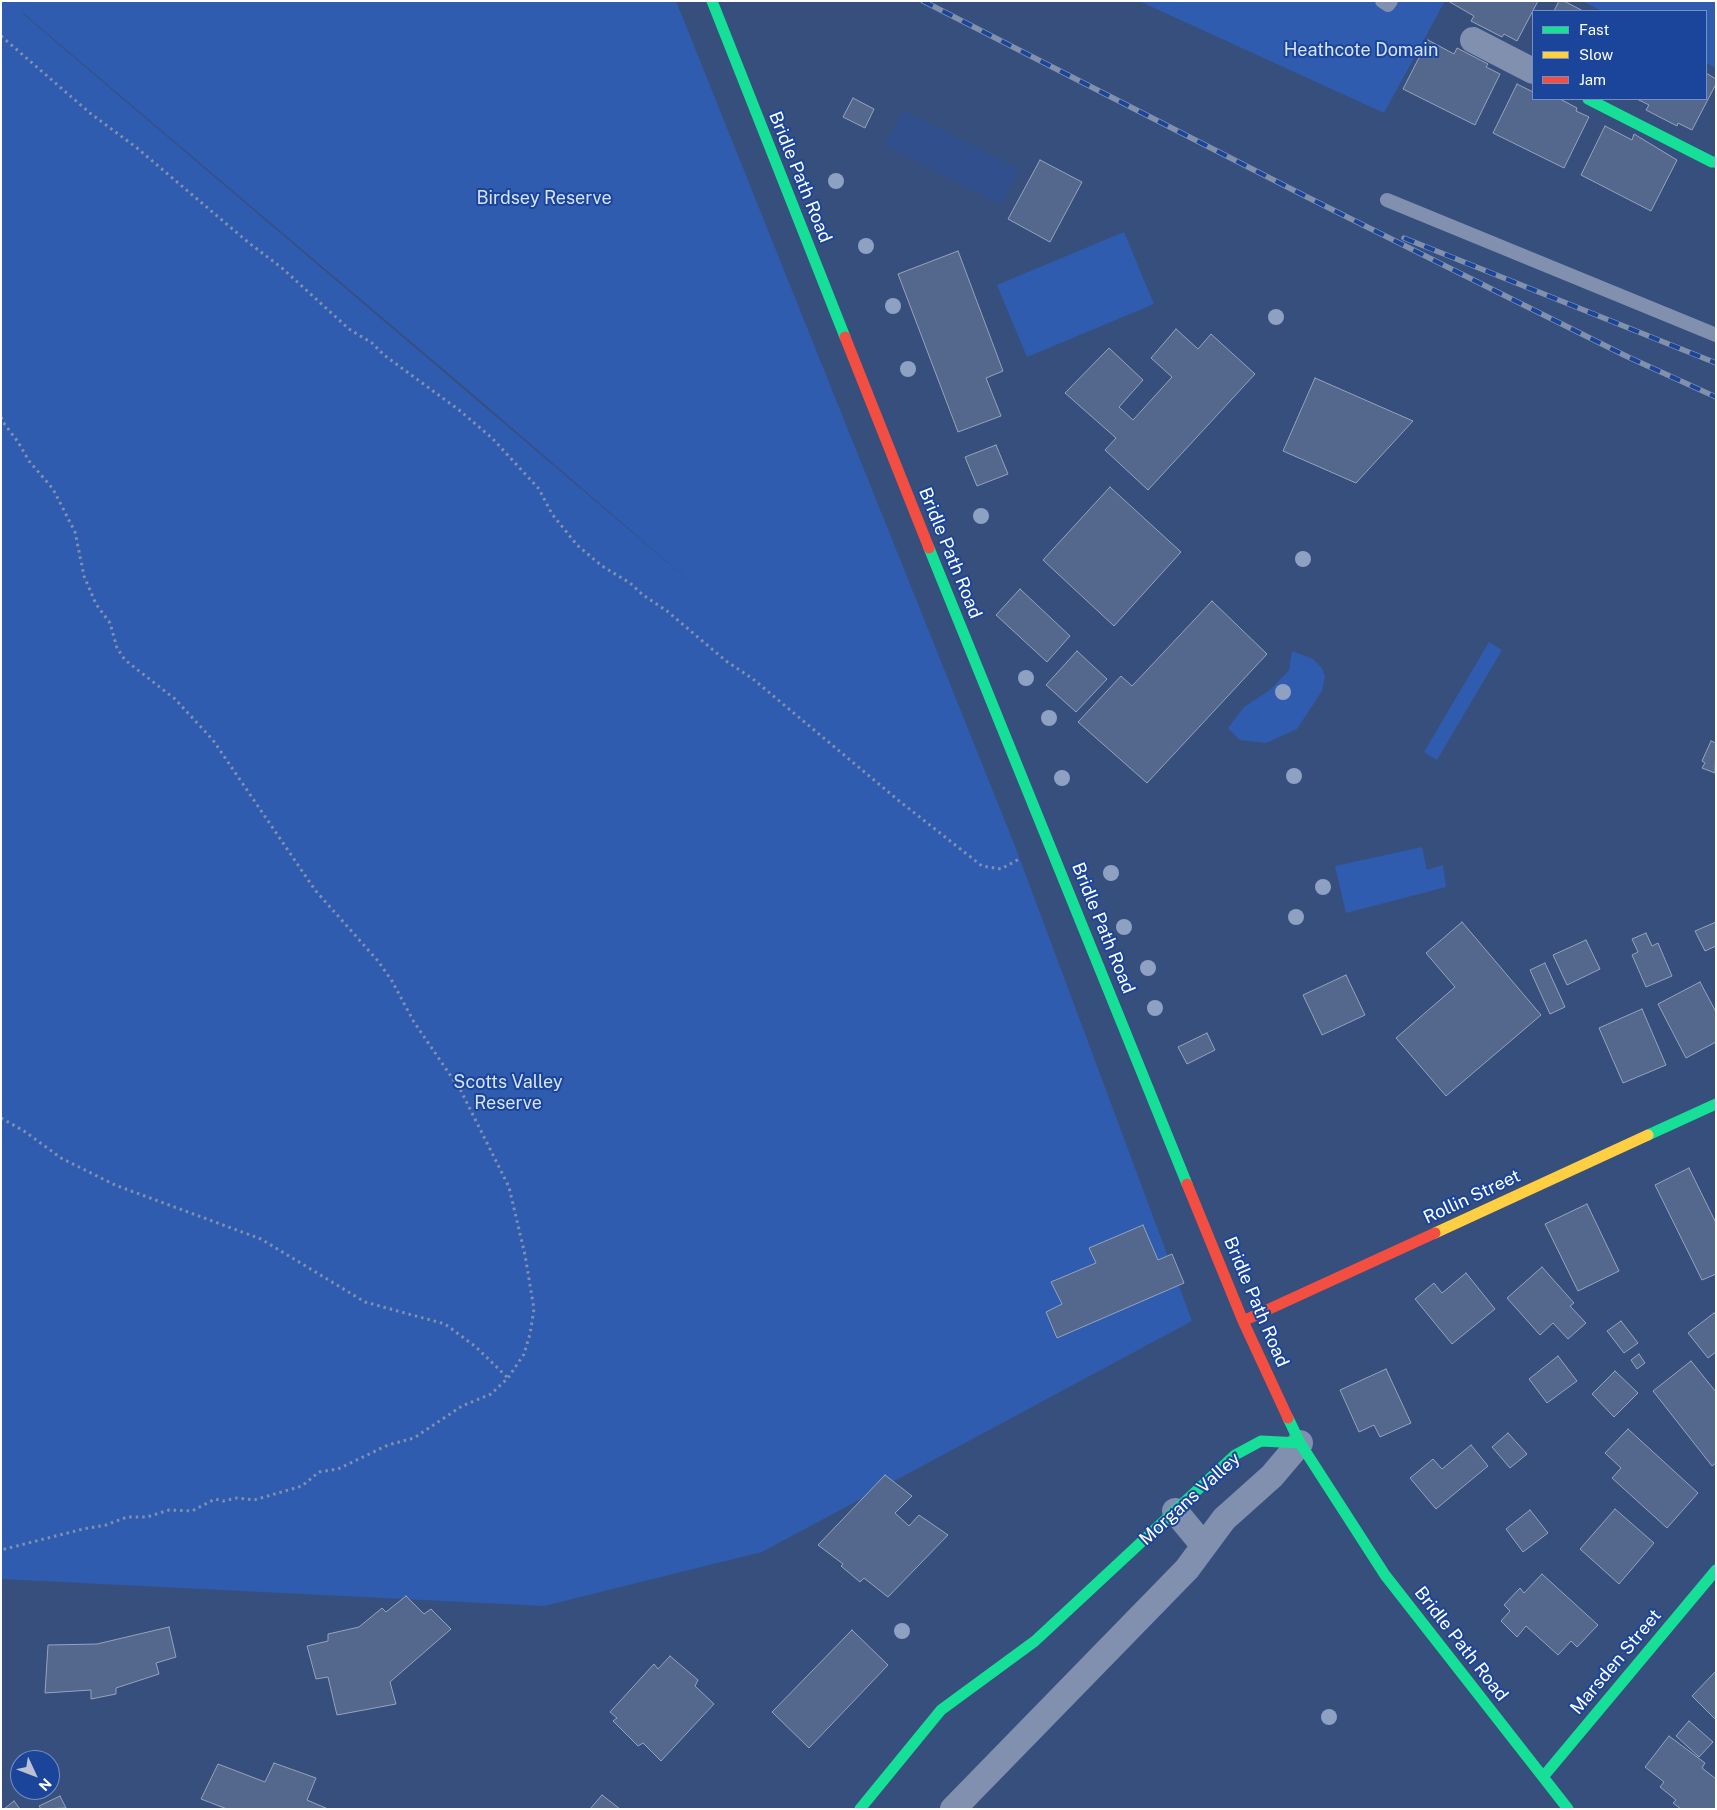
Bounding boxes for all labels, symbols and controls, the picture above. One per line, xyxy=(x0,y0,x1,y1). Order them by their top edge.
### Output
legend xyxy=(1532,10,1707,100)
text: Fast xyxy=(1579,21,1609,38)
park label: Heathcote Domain xyxy=(1284,39,1438,61)
text: Slow xyxy=(1579,46,1613,63)
text: Jam xyxy=(1579,71,1606,88)
street label: Bridle Path Road xyxy=(764,108,836,246)
park label: Birdsey Reserve xyxy=(476,187,612,209)
street label: Bridle Path Road xyxy=(914,484,986,622)
street label: Bridle Path Road xyxy=(1067,859,1139,997)
park label: Scotts Valley Reserve xyxy=(453,1071,563,1114)
street label: Rollin Street xyxy=(1420,1165,1524,1229)
street label: Bridle Path Road xyxy=(1219,1234,1293,1370)
street label: Morgans Valley xyxy=(1135,1448,1245,1550)
street label: Bridle Path Road xyxy=(1410,1582,1512,1706)
street label: Marsden Street xyxy=(1566,1605,1666,1719)
north arrow xyxy=(10,1750,60,1800)
text: N xyxy=(36,1775,55,1794)

